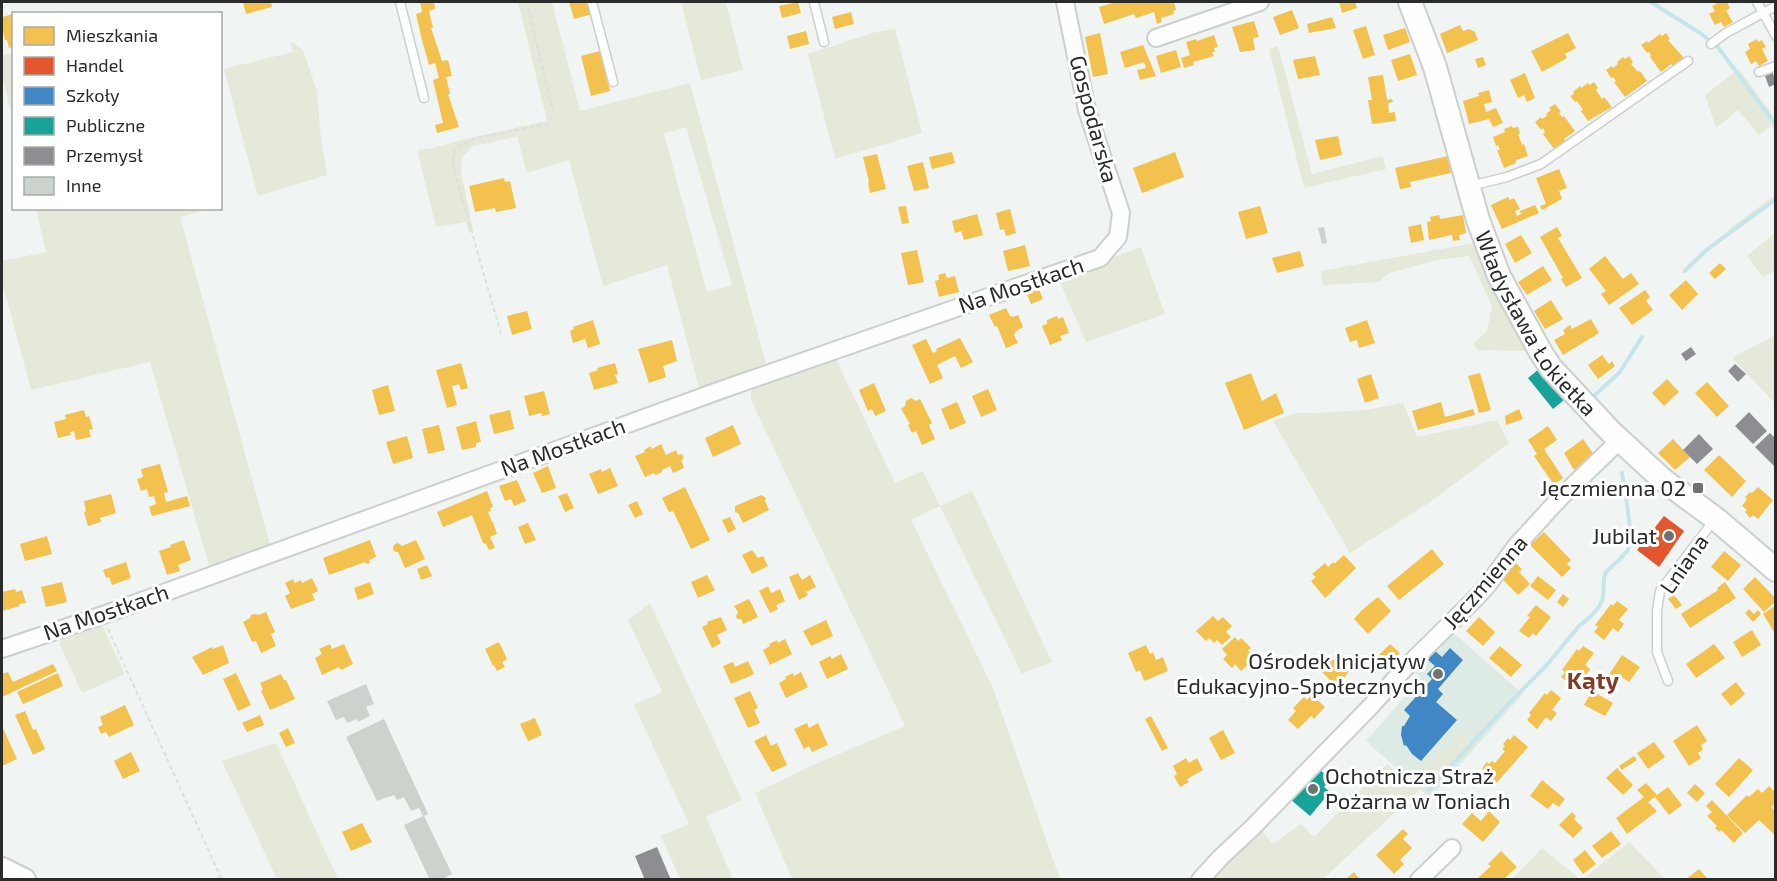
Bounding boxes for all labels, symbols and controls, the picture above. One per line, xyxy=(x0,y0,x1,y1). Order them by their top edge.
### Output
legend xyxy=(12,12,222,210)
text: Mieszkania xyxy=(66,24,158,46)
street label: Gospodarska xyxy=(1065,52,1124,185)
text: Handel xyxy=(66,54,124,76)
text: Szkoły xyxy=(66,84,120,106)
text: Publiczne xyxy=(66,114,145,136)
text: Przemysł xyxy=(66,144,143,166)
text: Inne xyxy=(66,174,101,196)
street label: Władysława Łokietka xyxy=(1471,227,1603,421)
street label: Na Mostkach xyxy=(955,250,1087,318)
street label: Na Mostkach xyxy=(497,411,628,481)
place label: Jęczmienna 02 xyxy=(1540,474,1686,500)
marker: Jęczmienna 02 xyxy=(1691,481,1705,495)
place label: Jubilat xyxy=(1592,522,1657,548)
street label: Jęczmienna xyxy=(1437,529,1532,633)
street label: Lniana xyxy=(1653,529,1713,598)
marker: Jubilat xyxy=(1662,529,1676,543)
street label: Na Mostkach xyxy=(40,577,172,645)
place label: Ośrodek Inicjatyw Edukacyjno-Społecznych xyxy=(1176,647,1426,699)
district label: Kąty xyxy=(1567,665,1620,694)
marker: Ośrodek Inicjatyw Edukacyjno-Społecznych xyxy=(1431,667,1445,681)
place label: Ochotnicza Straż Pożarna w Toniach xyxy=(1325,762,1511,813)
marker: Ochotnicza Straż Pożarna w Toniach xyxy=(1306,782,1320,796)

